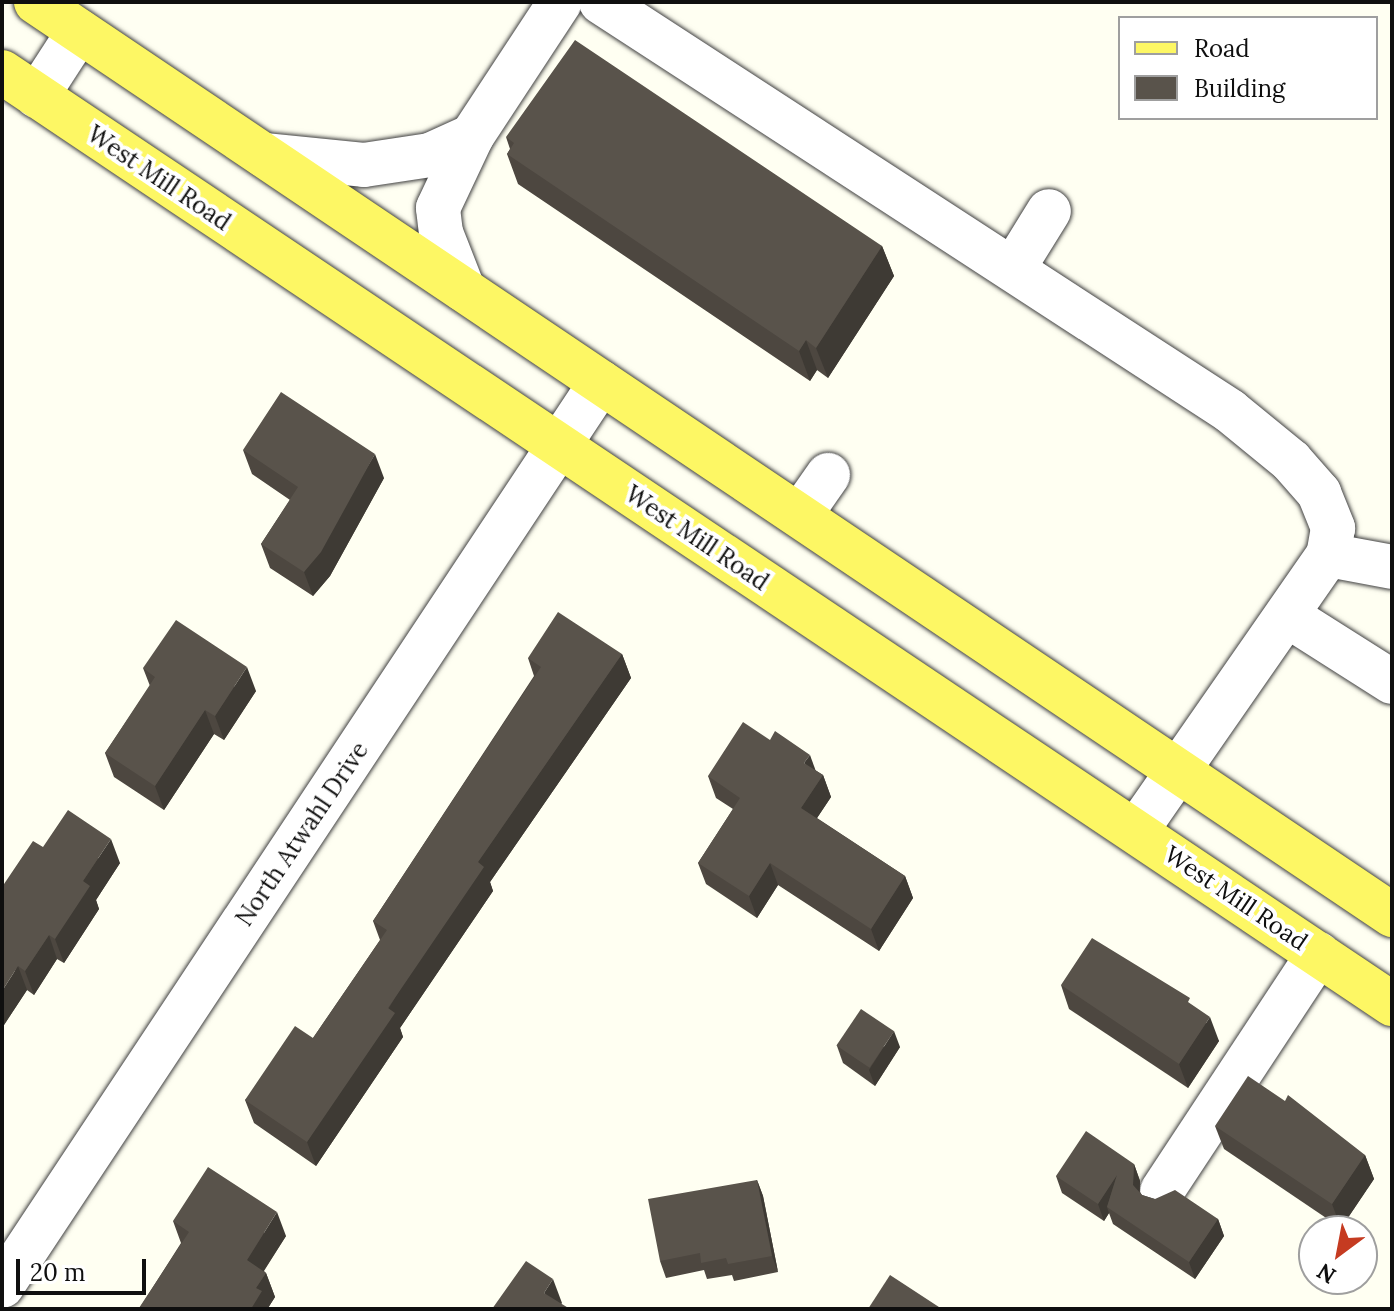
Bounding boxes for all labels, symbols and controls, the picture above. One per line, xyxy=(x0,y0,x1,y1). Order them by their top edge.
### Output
legend xyxy=(1118,16,1378,120)
text: Road xyxy=(1194,33,1250,64)
text: Building xyxy=(1194,73,1285,104)
street label: West Mill Road xyxy=(82,120,236,236)
street label: West Mill Road xyxy=(620,480,774,596)
street label: North Atwahl Drive xyxy=(230,737,374,931)
street label: West Mill Road xyxy=(1159,840,1313,956)
north arrow xyxy=(1298,1215,1378,1295)
scale bar xyxy=(20,1243,150,1293)
text: 20 m xyxy=(30,1257,86,1288)
text: N xyxy=(1312,1257,1341,1290)

